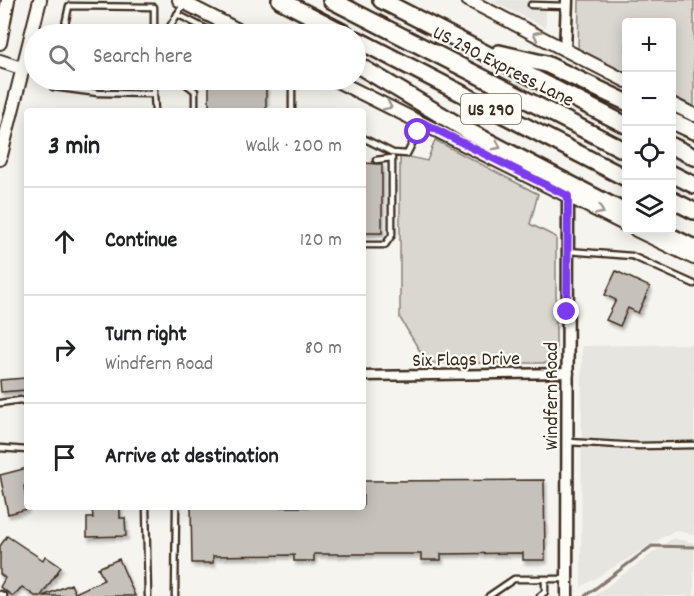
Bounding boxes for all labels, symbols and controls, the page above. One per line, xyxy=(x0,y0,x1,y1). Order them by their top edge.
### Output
map controls xyxy=(622,18,676,234)
button: + xyxy=(622,18,676,72)
street label: US 290 Express Lane xyxy=(429,19,579,111)
search box xyxy=(24,24,366,90)
one-way arrow xyxy=(532,31,543,43)
icon: search xyxy=(45,41,78,74)
text: Search here xyxy=(93,42,192,73)
button: − xyxy=(622,72,676,126)
road number: US 290 xyxy=(461,94,521,124)
one-way arrow xyxy=(381,98,392,110)
route start xyxy=(404,118,430,144)
button: locate xyxy=(622,126,676,180)
text: 3 min xyxy=(48,129,100,166)
text: Walk · 200 m xyxy=(246,133,342,161)
one-way arrow xyxy=(491,139,501,150)
button: layers xyxy=(622,180,676,234)
one-way arrow xyxy=(593,204,604,216)
icon: ahead xyxy=(48,225,81,258)
text: Continue xyxy=(105,226,177,257)
text: 120 m xyxy=(300,227,342,255)
route end xyxy=(553,298,579,324)
text: Turn right xyxy=(105,320,187,351)
icon: right xyxy=(48,333,81,366)
text: 80 m xyxy=(305,335,342,363)
street label: Windfern Road xyxy=(539,342,567,450)
street label: Six Flags Drive xyxy=(412,346,520,376)
text: Windfern Road xyxy=(105,351,213,379)
icon: arrive xyxy=(48,441,81,474)
text: Arrive at destination xyxy=(105,442,279,473)

